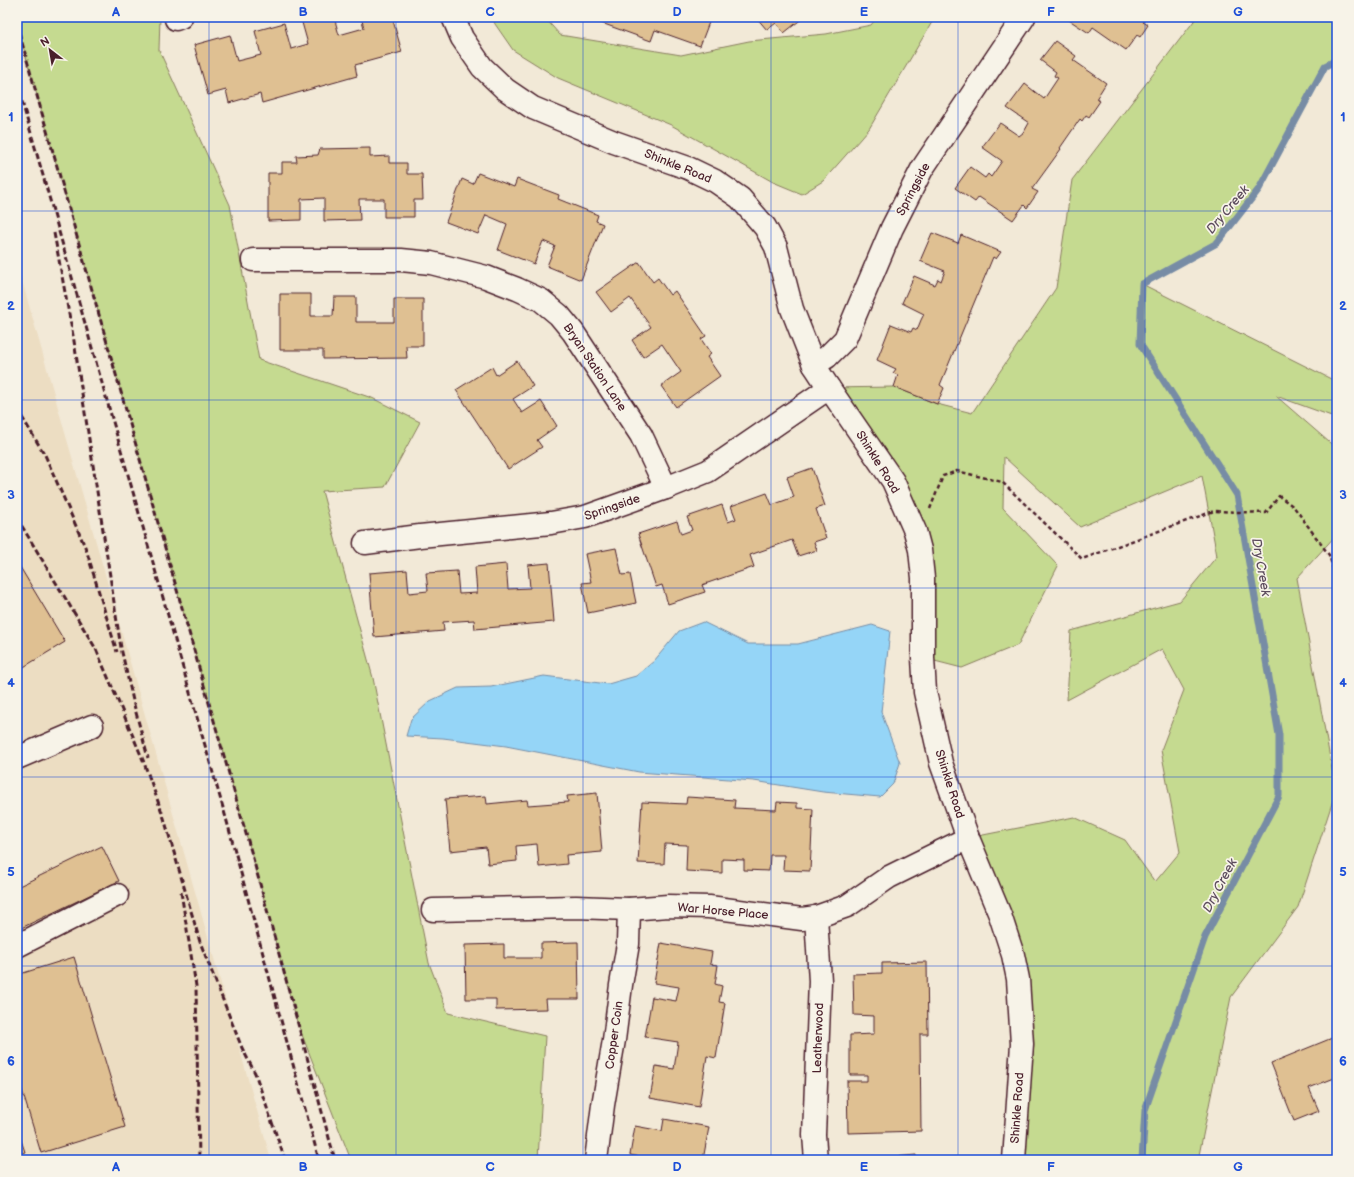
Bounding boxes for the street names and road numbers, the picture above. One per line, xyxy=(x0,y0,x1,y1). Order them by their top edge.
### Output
street label: Shinkle Road xyxy=(642,146,714,187)
street label: Springside xyxy=(893,160,934,218)
street label: Bryan Station Lane xyxy=(560,321,630,414)
street label: Shinkle Road xyxy=(852,428,903,497)
street label: Springside xyxy=(582,491,642,524)
street label: Shinkle Road xyxy=(931,748,968,820)
street label: War Horse Place xyxy=(677,900,769,923)
street label: Copper Coin xyxy=(602,1000,627,1070)
street label: Leatherwood xyxy=(810,1002,827,1074)
street label: Shinkle Road xyxy=(1008,1072,1027,1144)

